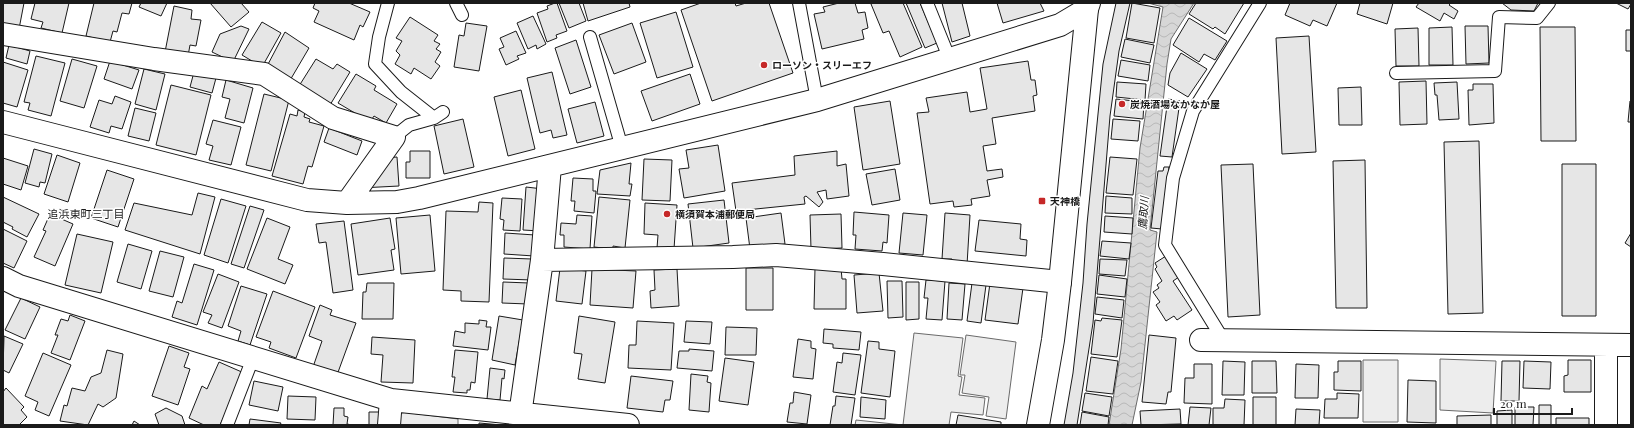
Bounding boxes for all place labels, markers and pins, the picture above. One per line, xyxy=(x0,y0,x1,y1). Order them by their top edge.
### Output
place label: ローソン・スリーエフ xyxy=(772,58,872,72)
marker: ローソン・スリーエフ xyxy=(759,60,769,70)
place label: 炭焼酒場なかなか屋 xyxy=(1130,97,1220,111)
marker: 炭焼酒場なかなか屋 xyxy=(1117,99,1127,109)
place label: 天神橋 xyxy=(1050,194,1080,208)
marker: 天神橋 xyxy=(1037,196,1047,206)
place label: 横須賀本浦郵便局 xyxy=(675,207,755,221)
marker: 横須賀本浦郵便局 xyxy=(662,209,672,219)

